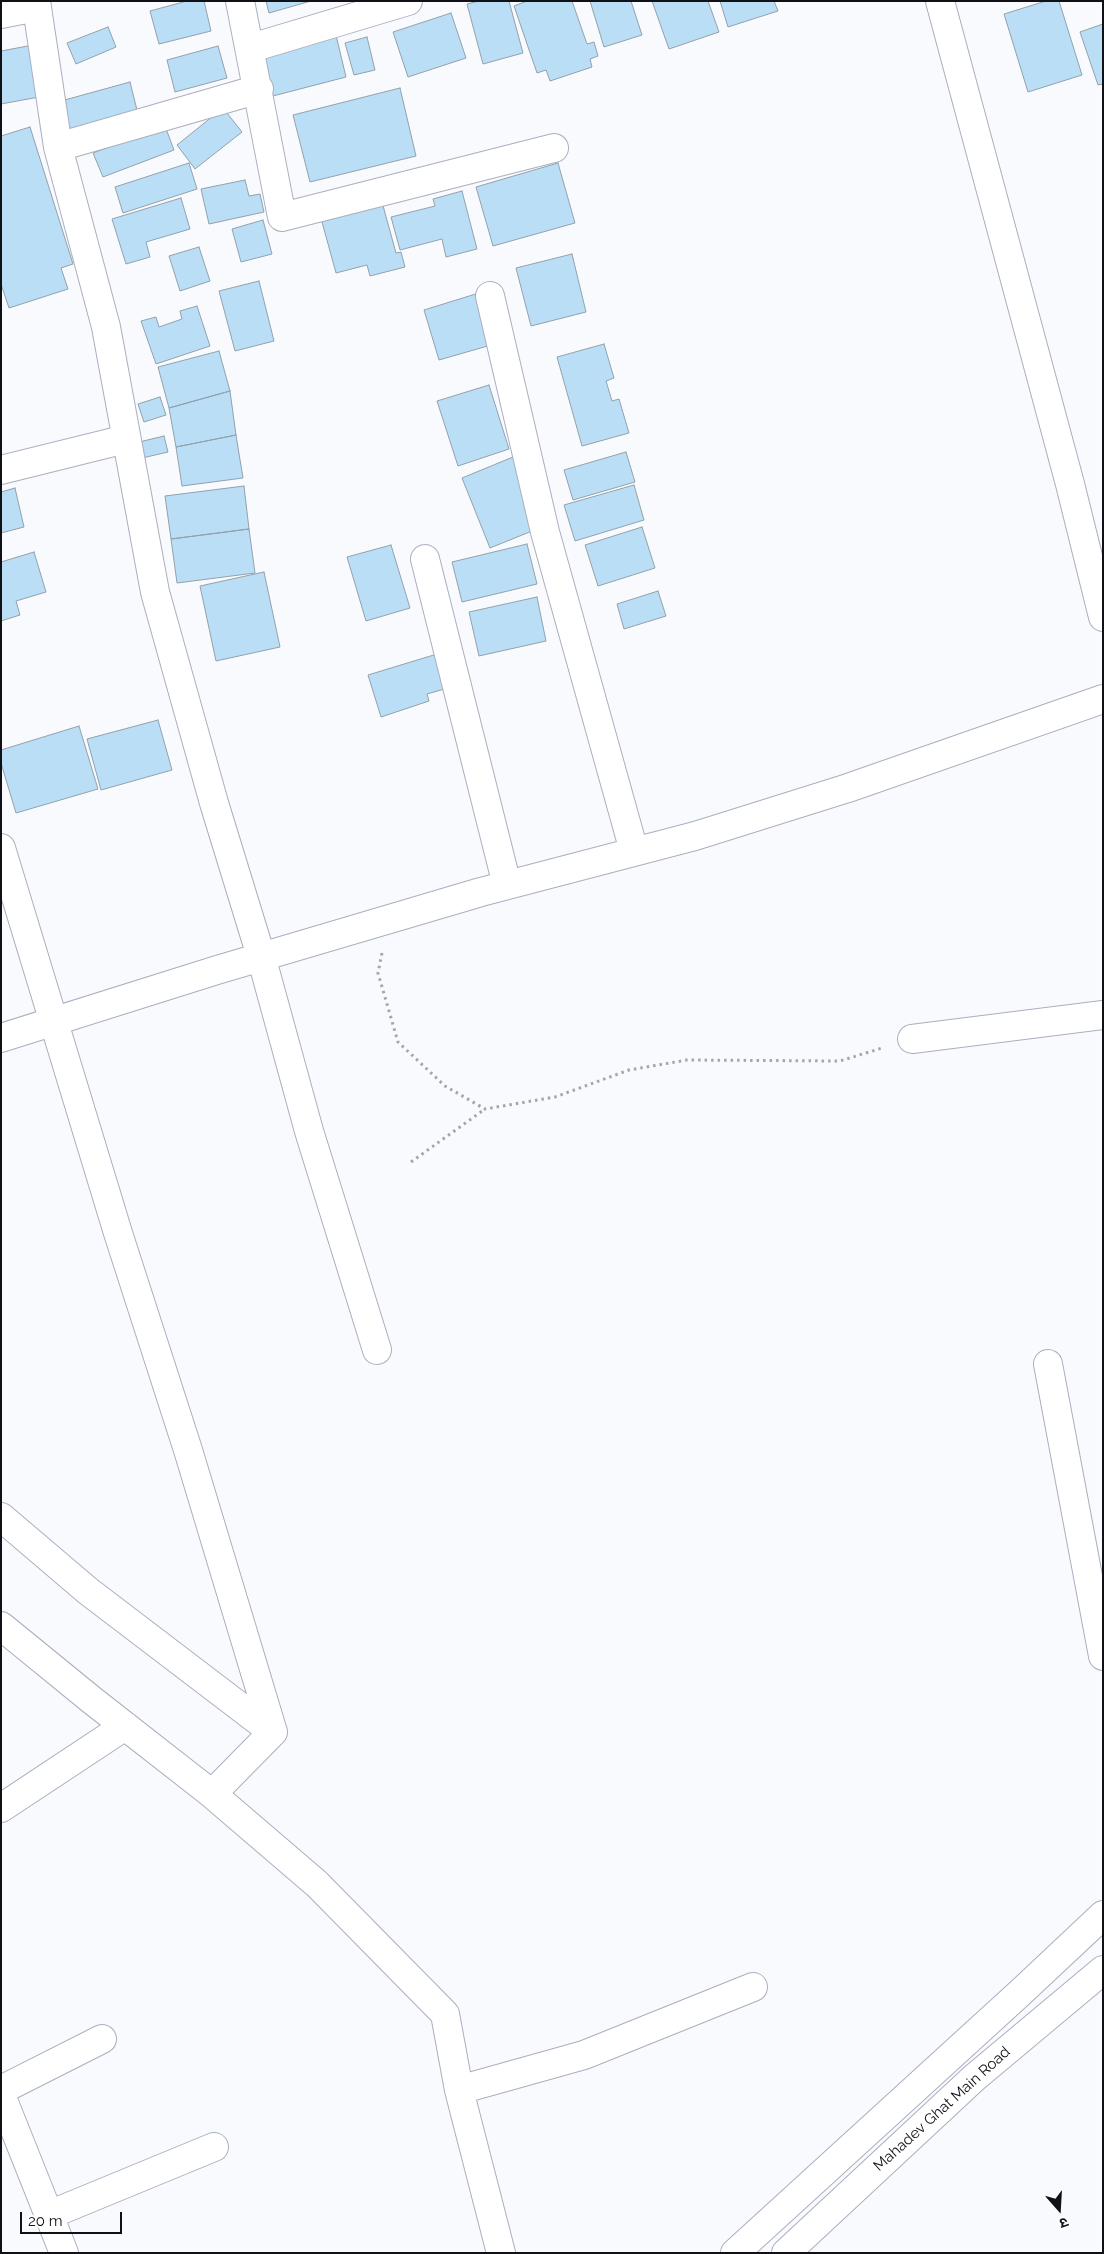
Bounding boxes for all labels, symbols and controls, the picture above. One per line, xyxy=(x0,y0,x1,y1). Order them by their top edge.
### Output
street label: Mahadev Ghat Main Road xyxy=(870,2043,1014,2175)
north arrow xyxy=(1034,2184,1084,2234)
scale bar xyxy=(22,2202,125,2234)
text: 20 m xyxy=(28,2212,63,2230)
text: उ xyxy=(1057,2214,1070,2232)

